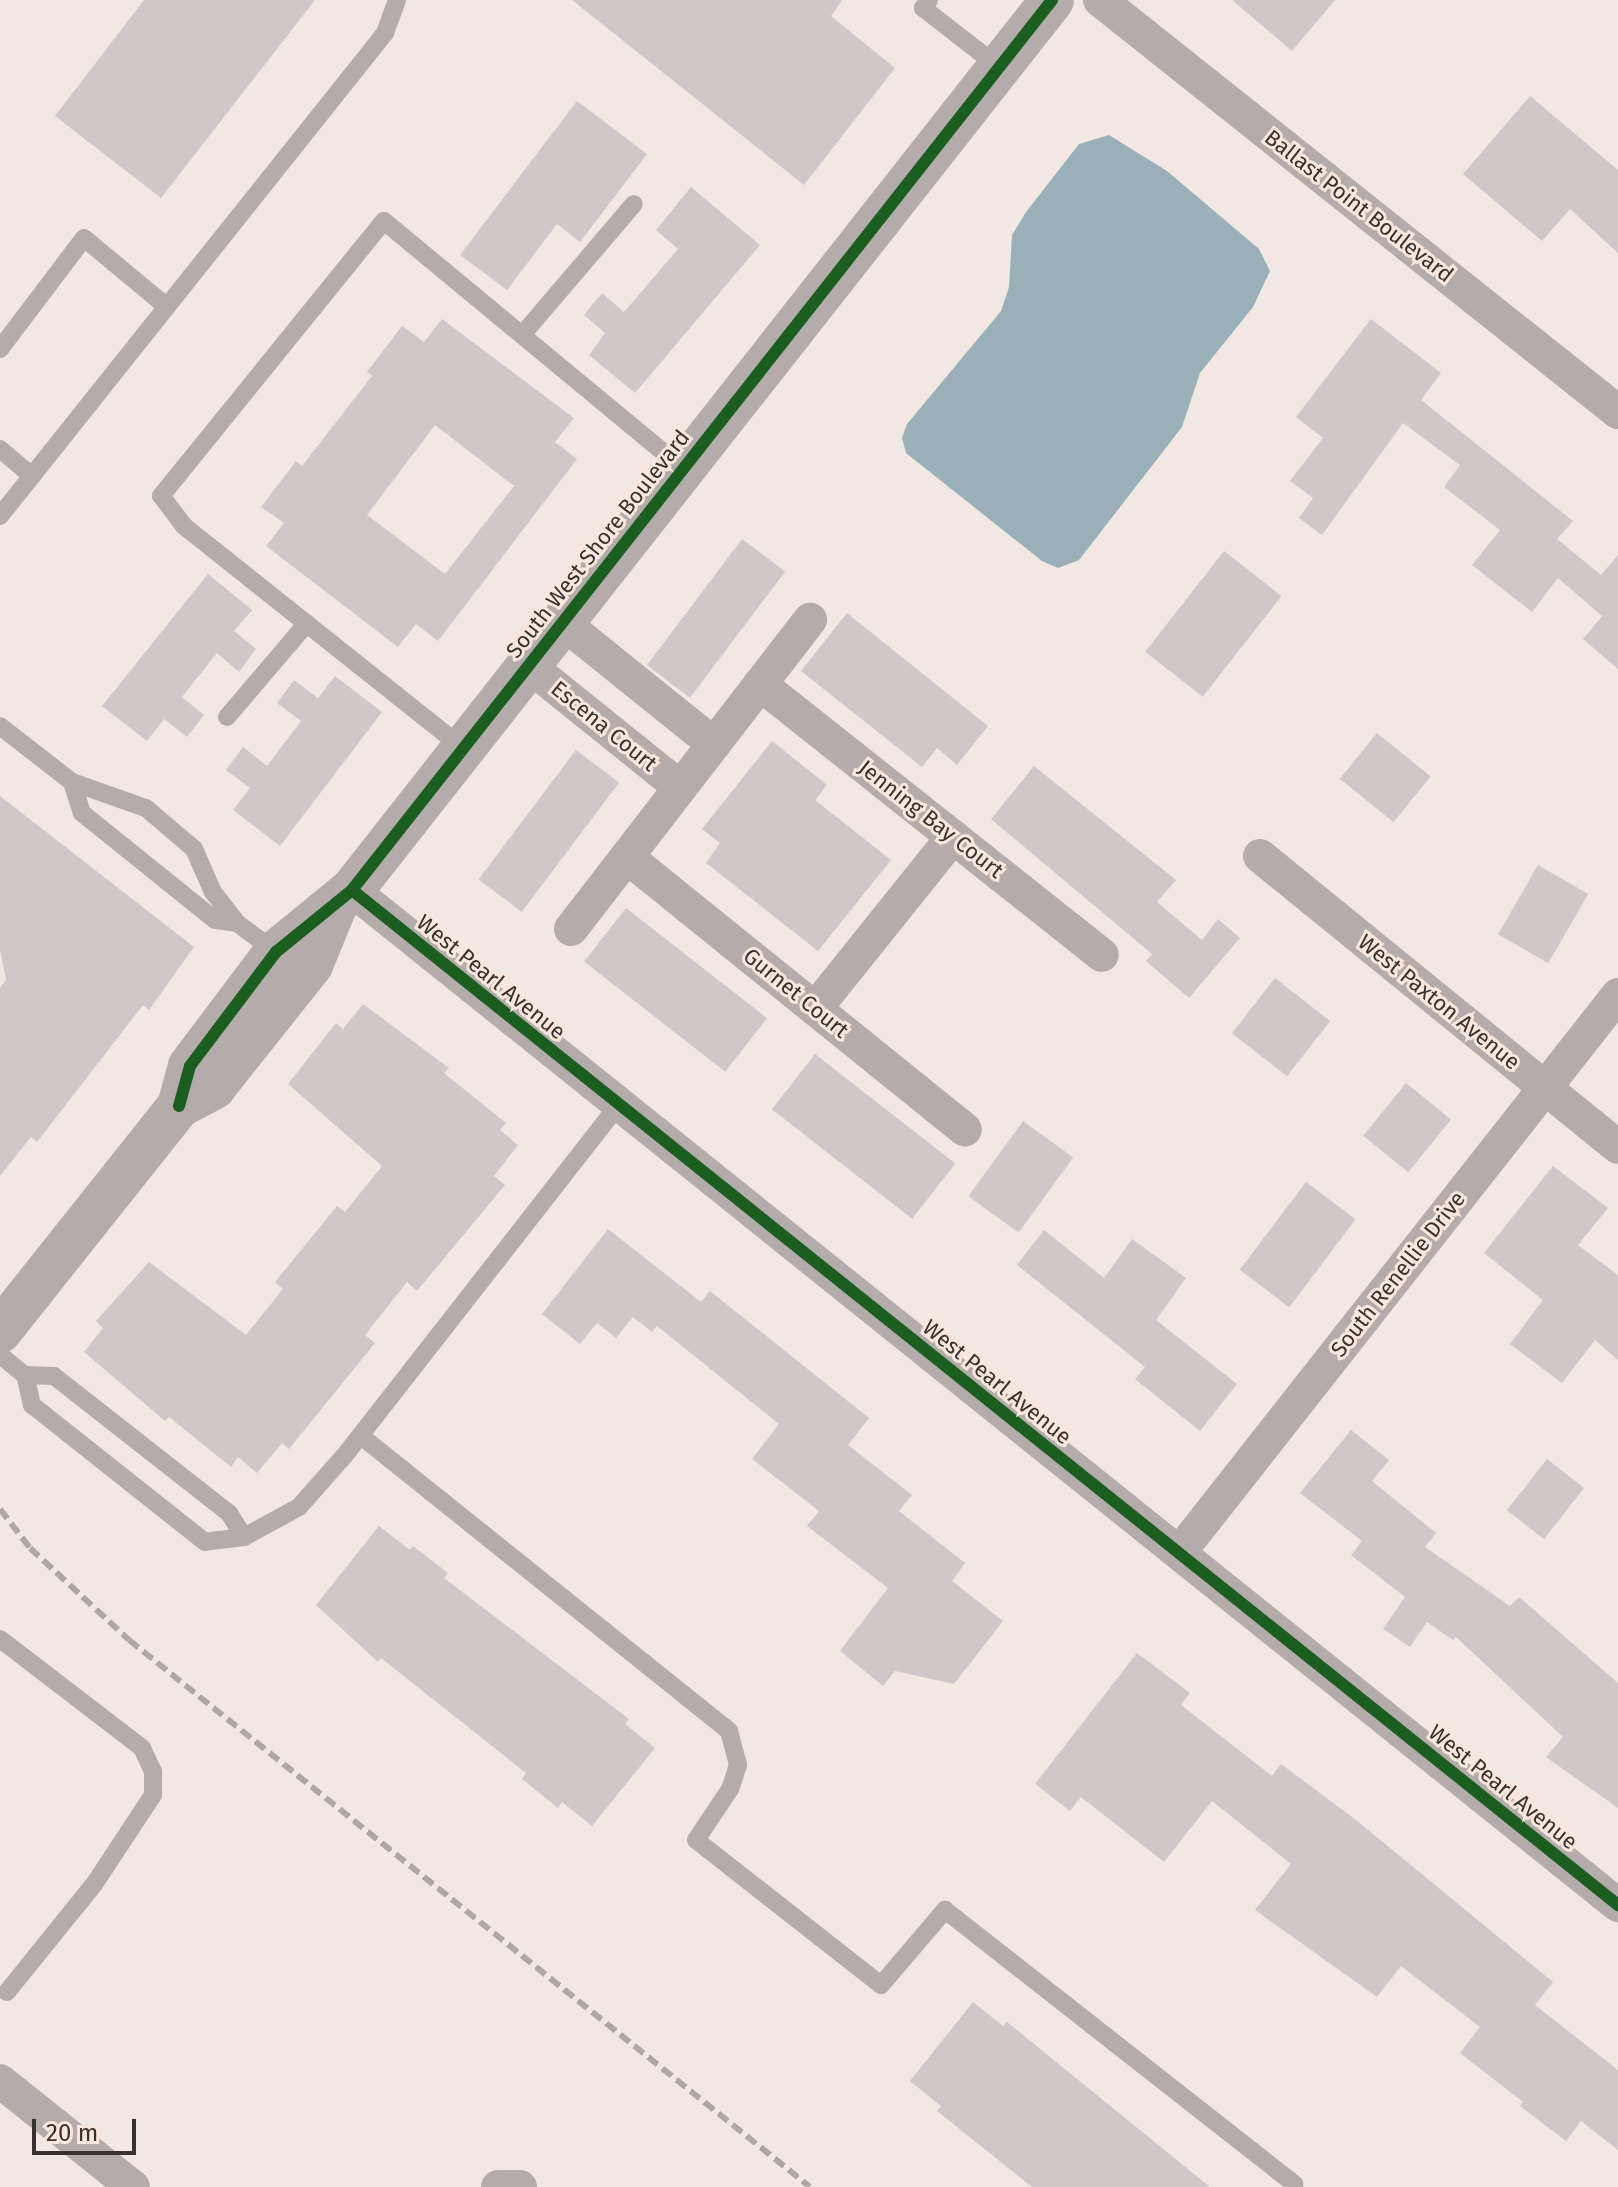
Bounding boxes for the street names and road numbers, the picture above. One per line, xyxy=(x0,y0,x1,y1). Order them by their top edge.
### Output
street label: Ballast Point Boulevard xyxy=(1259,124,1459,288)
street label: South West Shore Boulevard xyxy=(501,425,695,663)
street label: Escena Court xyxy=(546,675,662,777)
street label: Jenning Bay Court xyxy=(853,754,1009,884)
street label: West Pearl Avenue xyxy=(411,909,571,1045)
street label: West Paxton Avenue xyxy=(1353,929,1525,1075)
street label: Gurnet Court xyxy=(738,943,854,1043)
street label: South Renellie Drive xyxy=(1325,1186,1471,1362)
street label: West Pearl Avenue xyxy=(917,1314,1077,1450)
street label: West Pearl Avenue xyxy=(1423,1719,1583,1855)

